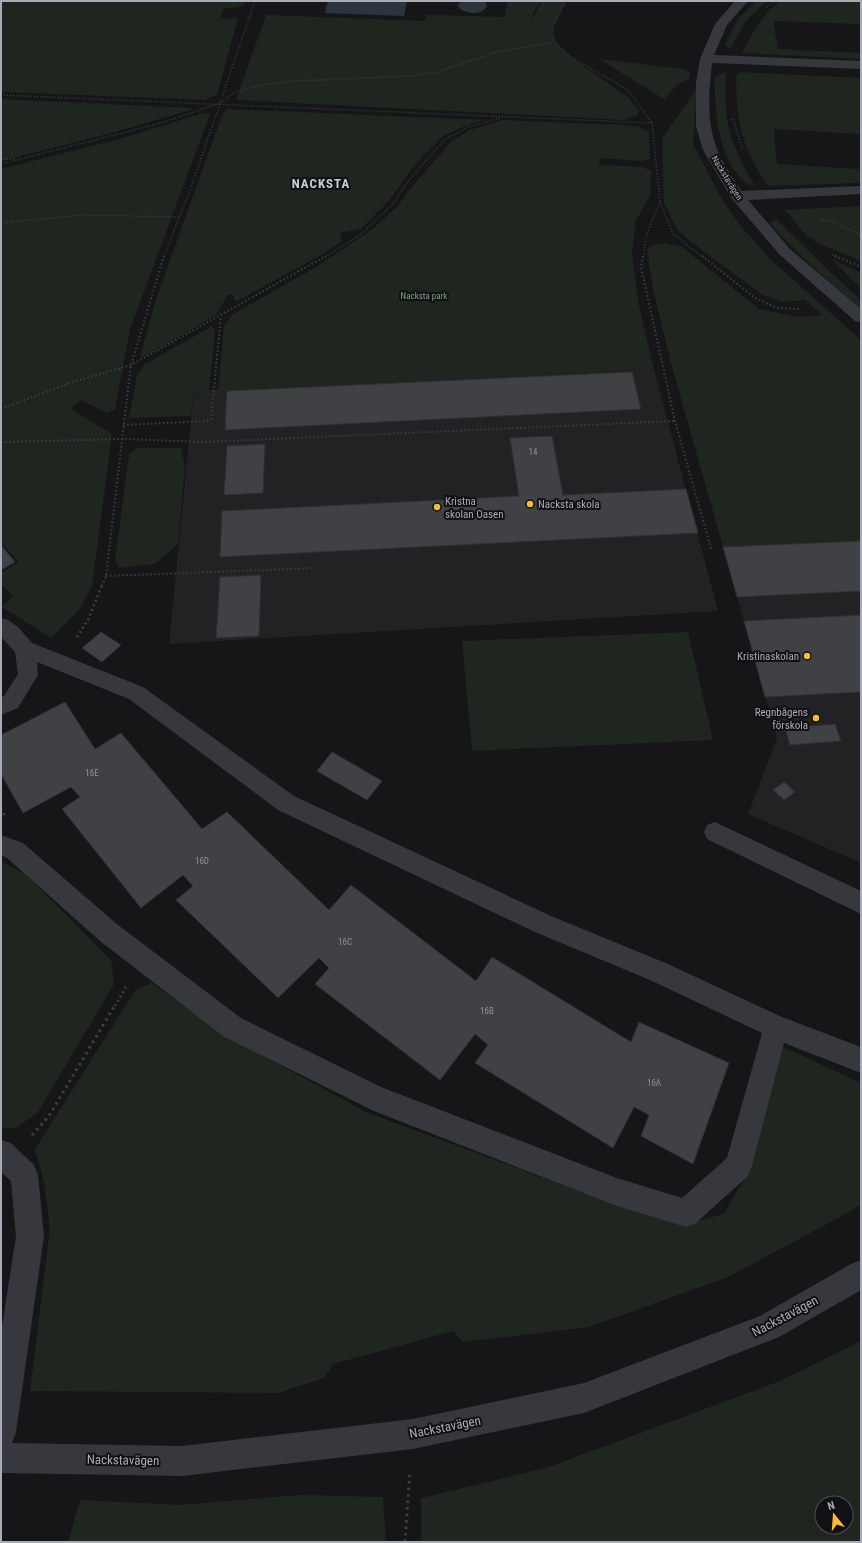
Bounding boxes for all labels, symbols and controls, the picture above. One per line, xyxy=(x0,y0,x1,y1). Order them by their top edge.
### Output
street label: Nackstavägen xyxy=(709,154,745,202)
district label: NACKSTA xyxy=(292,176,350,191)
park label: Nacksta park xyxy=(401,291,447,301)
house number: 14 xyxy=(529,447,538,457)
place label: Kristna skolan Oasen xyxy=(445,495,504,521)
place label: Nacksta skola xyxy=(538,498,599,511)
marker: Nacksta skola xyxy=(525,499,535,509)
marker: Kristna skolan Oasen xyxy=(432,502,442,512)
place label: Kristinaskolan xyxy=(737,650,799,663)
marker: Kristinaskolan xyxy=(802,651,812,661)
place label: Regnbågens förskola xyxy=(755,706,808,732)
marker: Regnbågens förskola xyxy=(811,713,821,723)
house number: 16E xyxy=(85,768,99,778)
house number: 16D xyxy=(195,856,209,866)
house number: 16C xyxy=(338,937,352,947)
house number: 16B xyxy=(480,1006,494,1016)
house number: 16A xyxy=(647,1078,661,1088)
street label: Nackstavägen xyxy=(749,1292,821,1340)
street label: Nackstavägen xyxy=(408,1413,482,1441)
street label: Nackstavägen xyxy=(87,1452,159,1468)
north arrow xyxy=(814,1495,854,1535)
text: N xyxy=(826,1499,837,1513)

